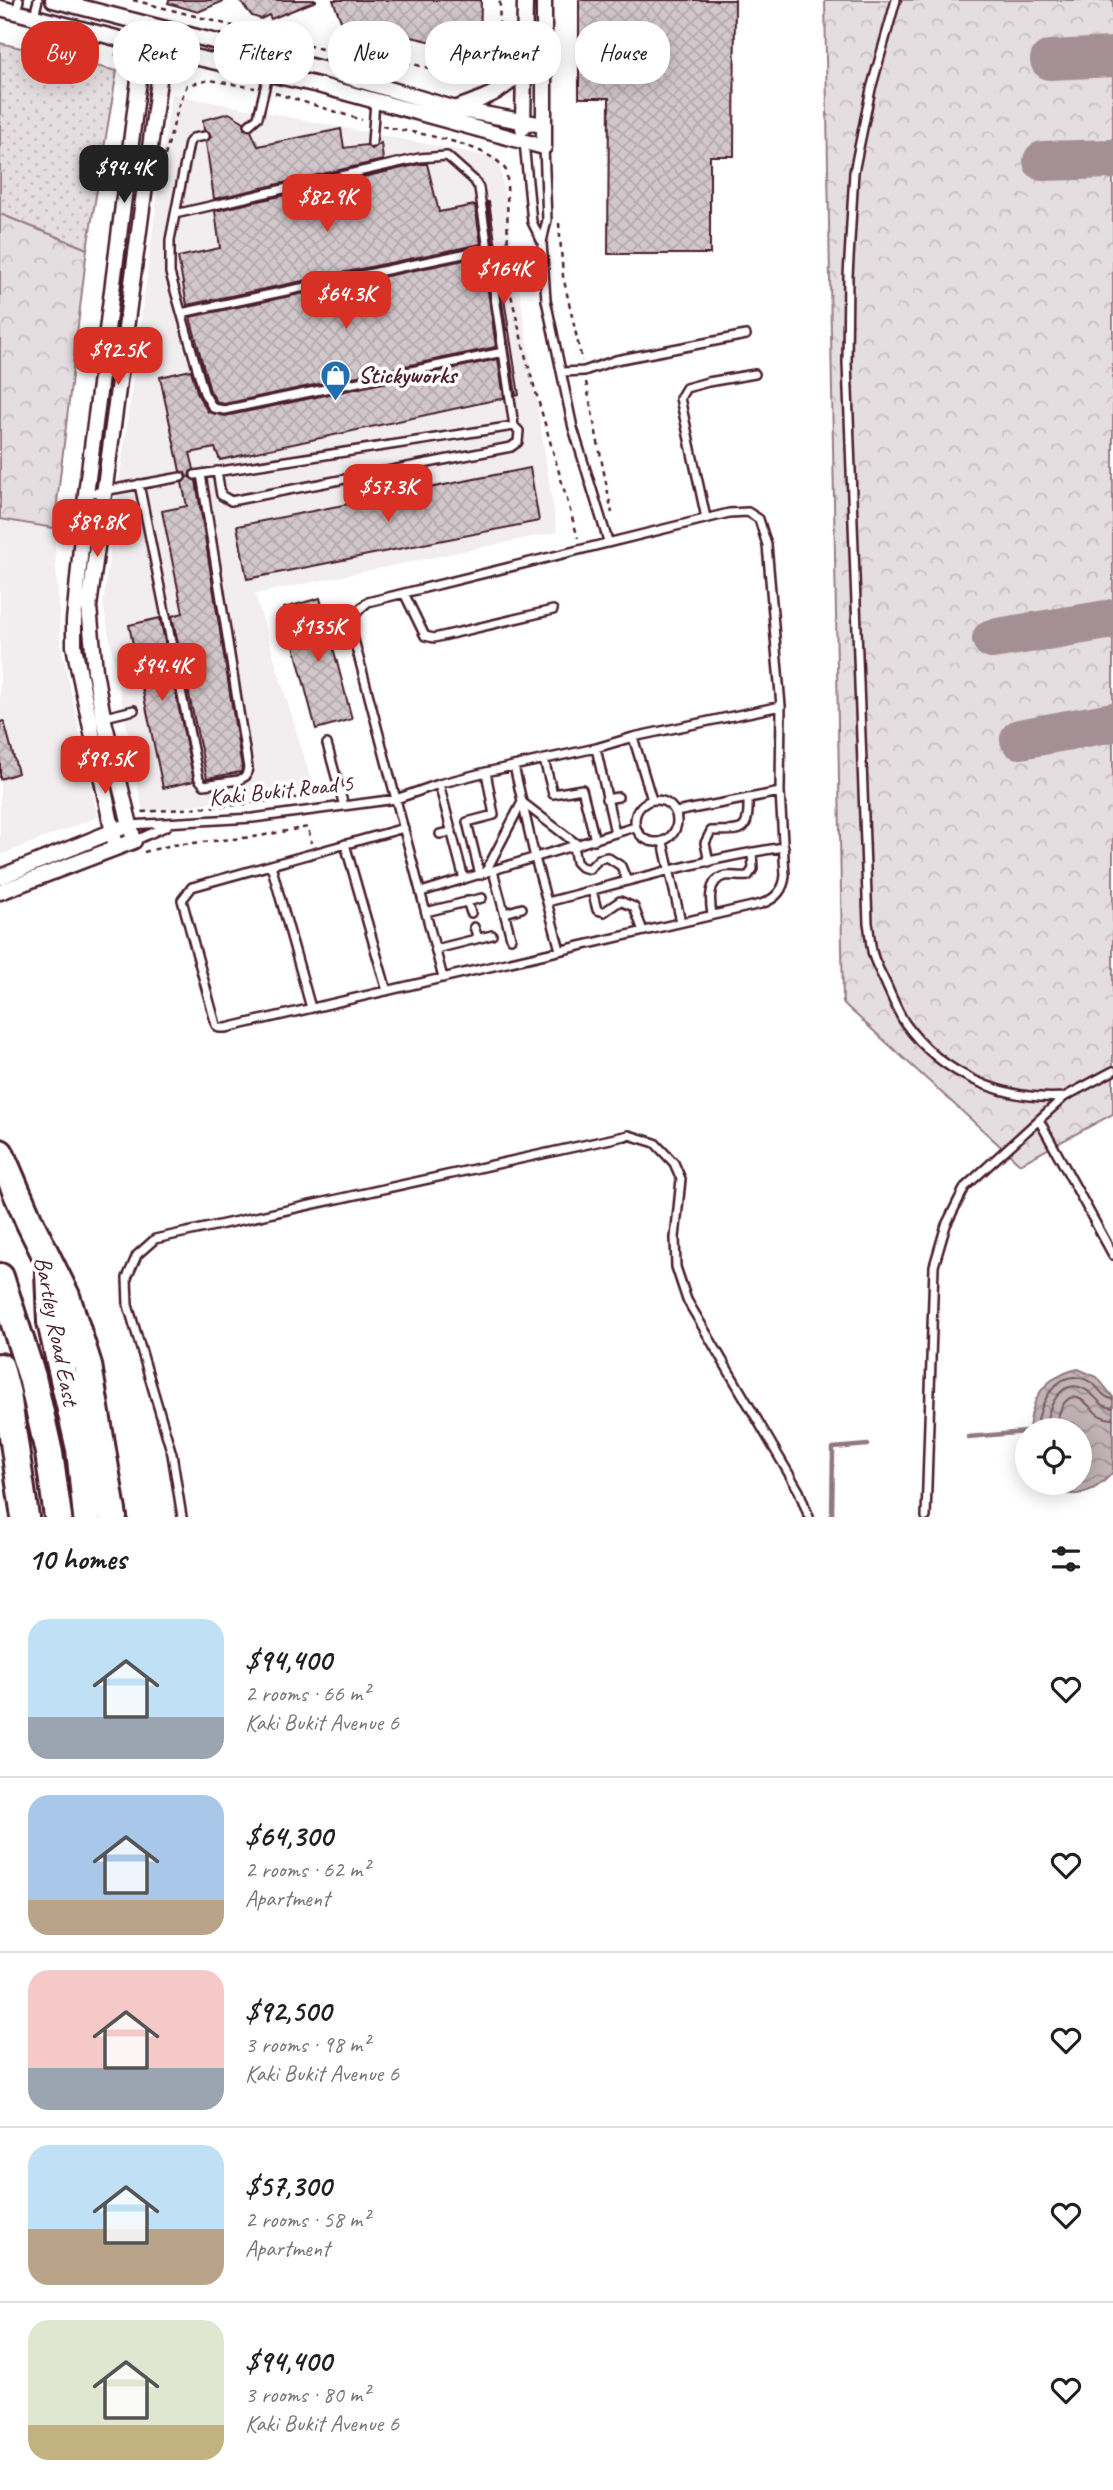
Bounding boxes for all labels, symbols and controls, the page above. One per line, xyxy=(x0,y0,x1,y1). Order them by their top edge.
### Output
chip: Buy xyxy=(21,21,99,84)
chip: Rent xyxy=(113,21,200,84)
chip: Filters xyxy=(214,21,314,84)
chip: New xyxy=(328,21,411,84)
chip: Apartment xyxy=(425,21,561,84)
chip: House xyxy=(575,21,670,84)
pin: $94.4K xyxy=(67,146,181,205)
text: $94.4K xyxy=(95,153,153,182)
pin: $82.9K xyxy=(270,174,384,234)
text: $82.9K xyxy=(298,182,356,211)
pin: $164K xyxy=(455,246,553,306)
text: $164K xyxy=(477,254,531,283)
pin: $64.3K xyxy=(289,272,403,331)
text: $64.3K xyxy=(317,279,375,308)
pin: $92.5K xyxy=(61,328,175,387)
text: $92.5K xyxy=(90,335,147,364)
shop icon: Stickyworks xyxy=(318,358,352,402)
place label: Stickyworks xyxy=(358,360,459,390)
pin: $57.3K xyxy=(331,464,445,524)
text: $57.3K xyxy=(359,472,417,501)
pin: $89.8K xyxy=(40,500,154,559)
text: $89.8K xyxy=(68,507,126,536)
pin: $135K xyxy=(269,604,367,664)
text: $135K xyxy=(292,612,344,641)
pin: $94.4K xyxy=(105,644,219,703)
text: $94.4K xyxy=(133,651,191,680)
pin: $99.5K xyxy=(48,736,162,796)
text: $99.5K xyxy=(77,744,133,773)
street label: Kaki Bukit Road 5 xyxy=(207,767,356,812)
street label: Bartley Road East xyxy=(28,1254,86,1410)
map controls xyxy=(1015,1418,1092,1495)
button: locate xyxy=(1015,1418,1092,1495)
text: 10 homes xyxy=(28,1540,126,1578)
icon: filters xyxy=(1047,1540,1085,1578)
text: $94,400 xyxy=(245,1641,332,1679)
icon: home xyxy=(84,1647,168,1731)
icon: heart xyxy=(1047,1670,1085,1708)
text: 2 rooms · 66 m² xyxy=(245,1679,369,1708)
text: Kaki Bukit Avenue 6 xyxy=(245,1708,399,1737)
text: $64,300 xyxy=(245,1817,333,1855)
icon: home xyxy=(84,1823,168,1907)
icon: heart xyxy=(1047,1846,1085,1884)
text: 2 rooms · 62 m² xyxy=(245,1855,369,1884)
text: Apartment xyxy=(245,1884,330,1913)
text: $92,500 xyxy=(245,1992,331,2030)
icon: home xyxy=(84,1998,168,2082)
icon: heart xyxy=(1047,2021,1085,2059)
text: 3 rooms · 98 m² xyxy=(245,2030,369,2059)
text: Kaki Bukit Avenue 6 xyxy=(245,2059,399,2088)
text: $57,300 xyxy=(245,2167,331,2205)
icon: home xyxy=(84,2173,168,2257)
icon: heart xyxy=(1047,2196,1085,2234)
text: 2 rooms · 58 m² xyxy=(245,2205,369,2234)
text: Apartment xyxy=(245,2234,330,2263)
text: $94,400 xyxy=(245,2342,332,2380)
icon: home xyxy=(84,2348,168,2432)
icon: heart xyxy=(1047,2371,1085,2409)
text: 3 rooms · 80 m² xyxy=(245,2380,369,2409)
text: Kaki Bukit Avenue 6 xyxy=(245,2409,399,2438)

